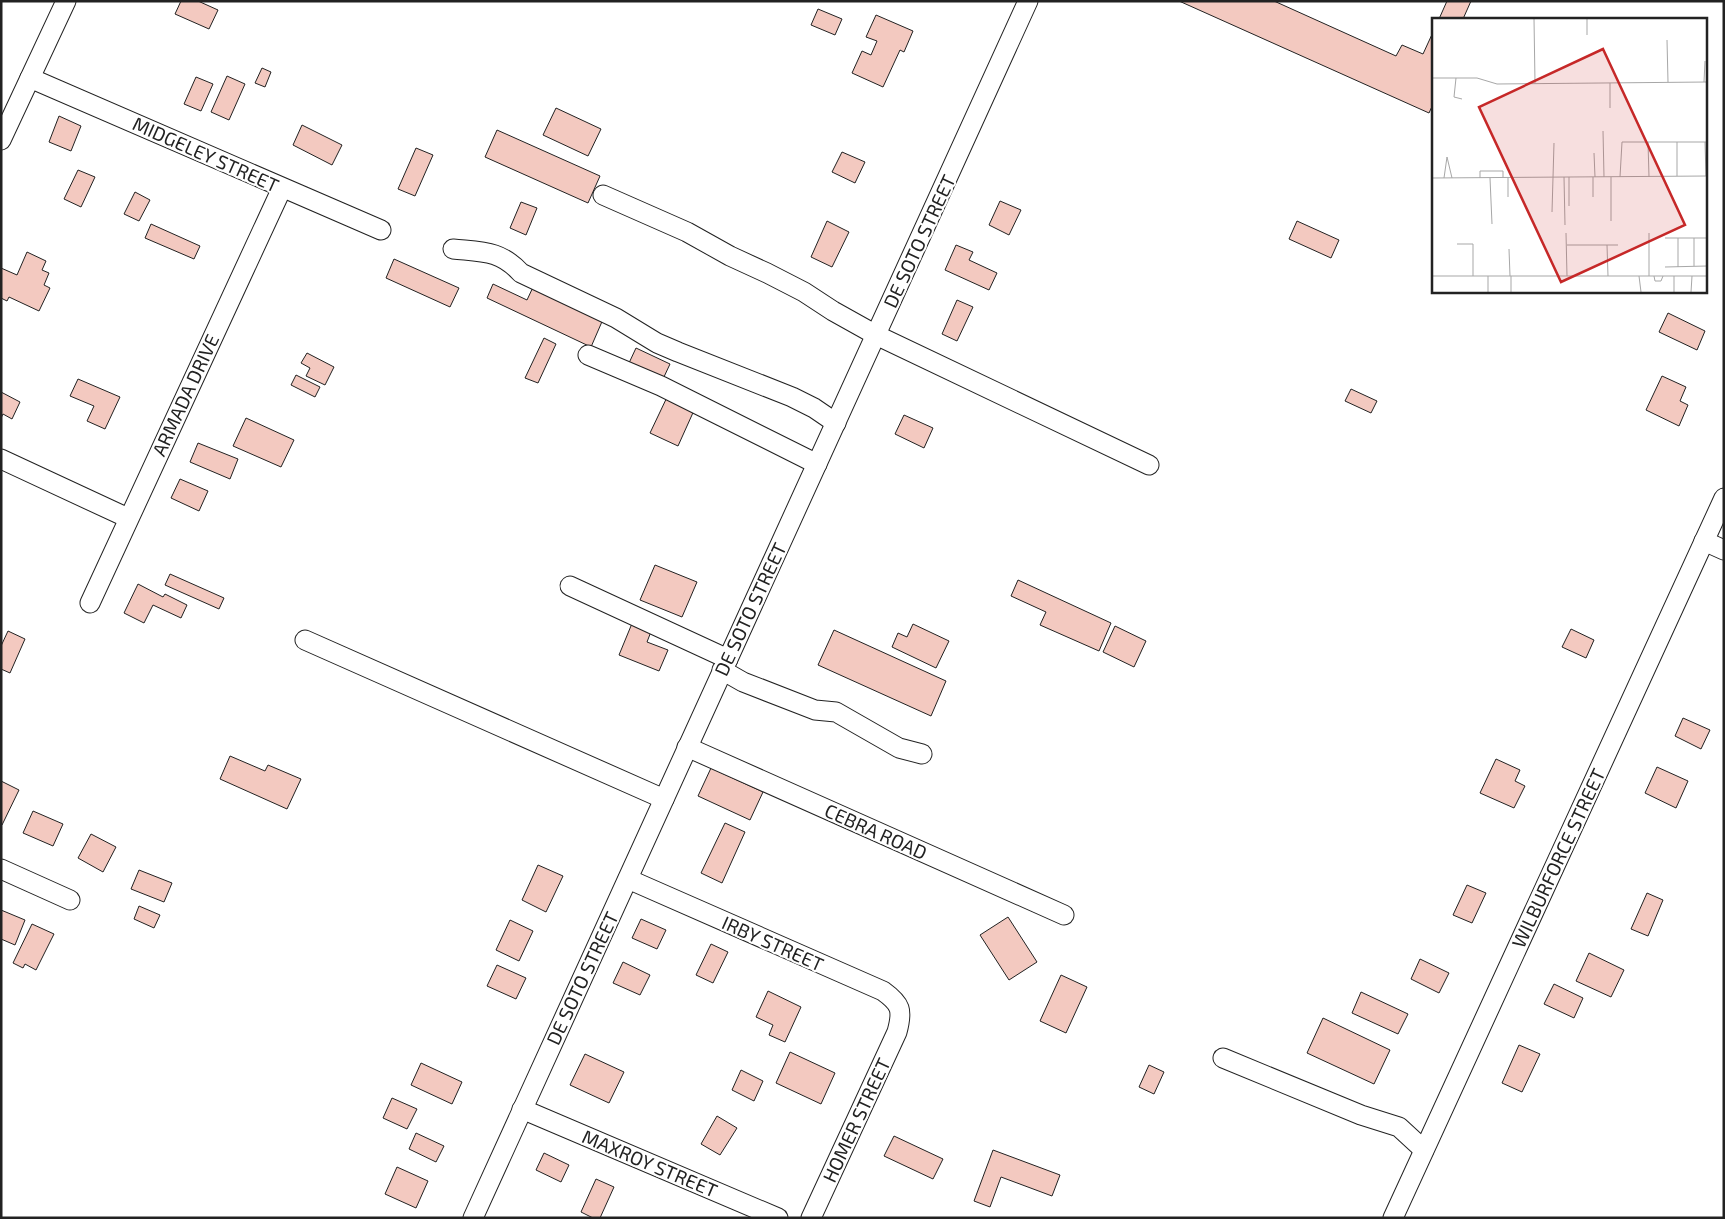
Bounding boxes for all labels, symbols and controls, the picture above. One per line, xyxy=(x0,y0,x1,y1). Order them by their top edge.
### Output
inset map xyxy=(1432,18,1708,292)
street label: MIDGELEY STREET xyxy=(129,111,283,197)
street label: DE SOTO STREET xyxy=(878,171,960,311)
street label: ARMADA DRIVE xyxy=(147,330,223,460)
street label: DE SOTO STREET xyxy=(709,539,791,679)
street label: WILBURFORCE STREET xyxy=(1506,765,1610,951)
street label: CEBRA ROAD xyxy=(821,798,931,864)
street label: DE SOTO STREET xyxy=(541,908,623,1048)
street label: IRBY STREET xyxy=(719,910,827,976)
street label: HOMER STREET xyxy=(817,1054,895,1186)
street label: MAXROY STREET xyxy=(579,1124,721,1202)

